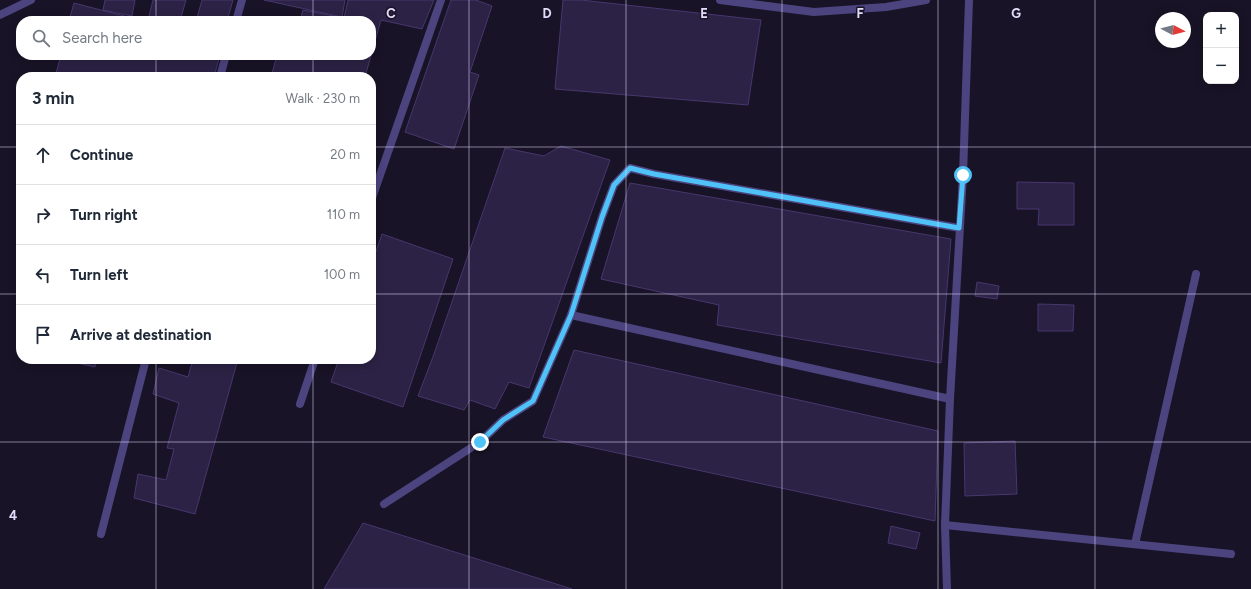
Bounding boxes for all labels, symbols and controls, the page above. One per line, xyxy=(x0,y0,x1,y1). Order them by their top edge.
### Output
text: C xyxy=(386,6,396,21)
text: D xyxy=(542,6,552,21)
text: E xyxy=(700,6,708,21)
text: F xyxy=(856,6,864,21)
text: G xyxy=(1011,6,1021,21)
north arrow xyxy=(1155,12,1191,48)
map controls xyxy=(1203,12,1239,84)
button: + xyxy=(1203,12,1239,48)
search box xyxy=(16,16,376,60)
icon: search xyxy=(30,27,52,49)
text: Search here xyxy=(62,29,142,47)
button: − xyxy=(1203,48,1239,84)
text: 3 min xyxy=(32,88,74,108)
text: Walk · 230 m xyxy=(286,91,360,106)
icon: ahead xyxy=(32,144,54,166)
text: Continue xyxy=(70,146,133,164)
text: 20 m xyxy=(330,147,360,162)
route start xyxy=(954,166,972,184)
icon: right xyxy=(32,204,54,226)
text: Turn right xyxy=(70,206,138,224)
text: 110 m xyxy=(327,207,360,222)
icon: left xyxy=(32,264,54,286)
text: Turn left xyxy=(70,266,128,284)
text: 100 m xyxy=(324,267,360,282)
icon: arrive xyxy=(32,324,54,346)
text: Arrive at destination xyxy=(70,326,211,344)
route end xyxy=(471,433,489,451)
text: 4 xyxy=(9,508,17,523)

